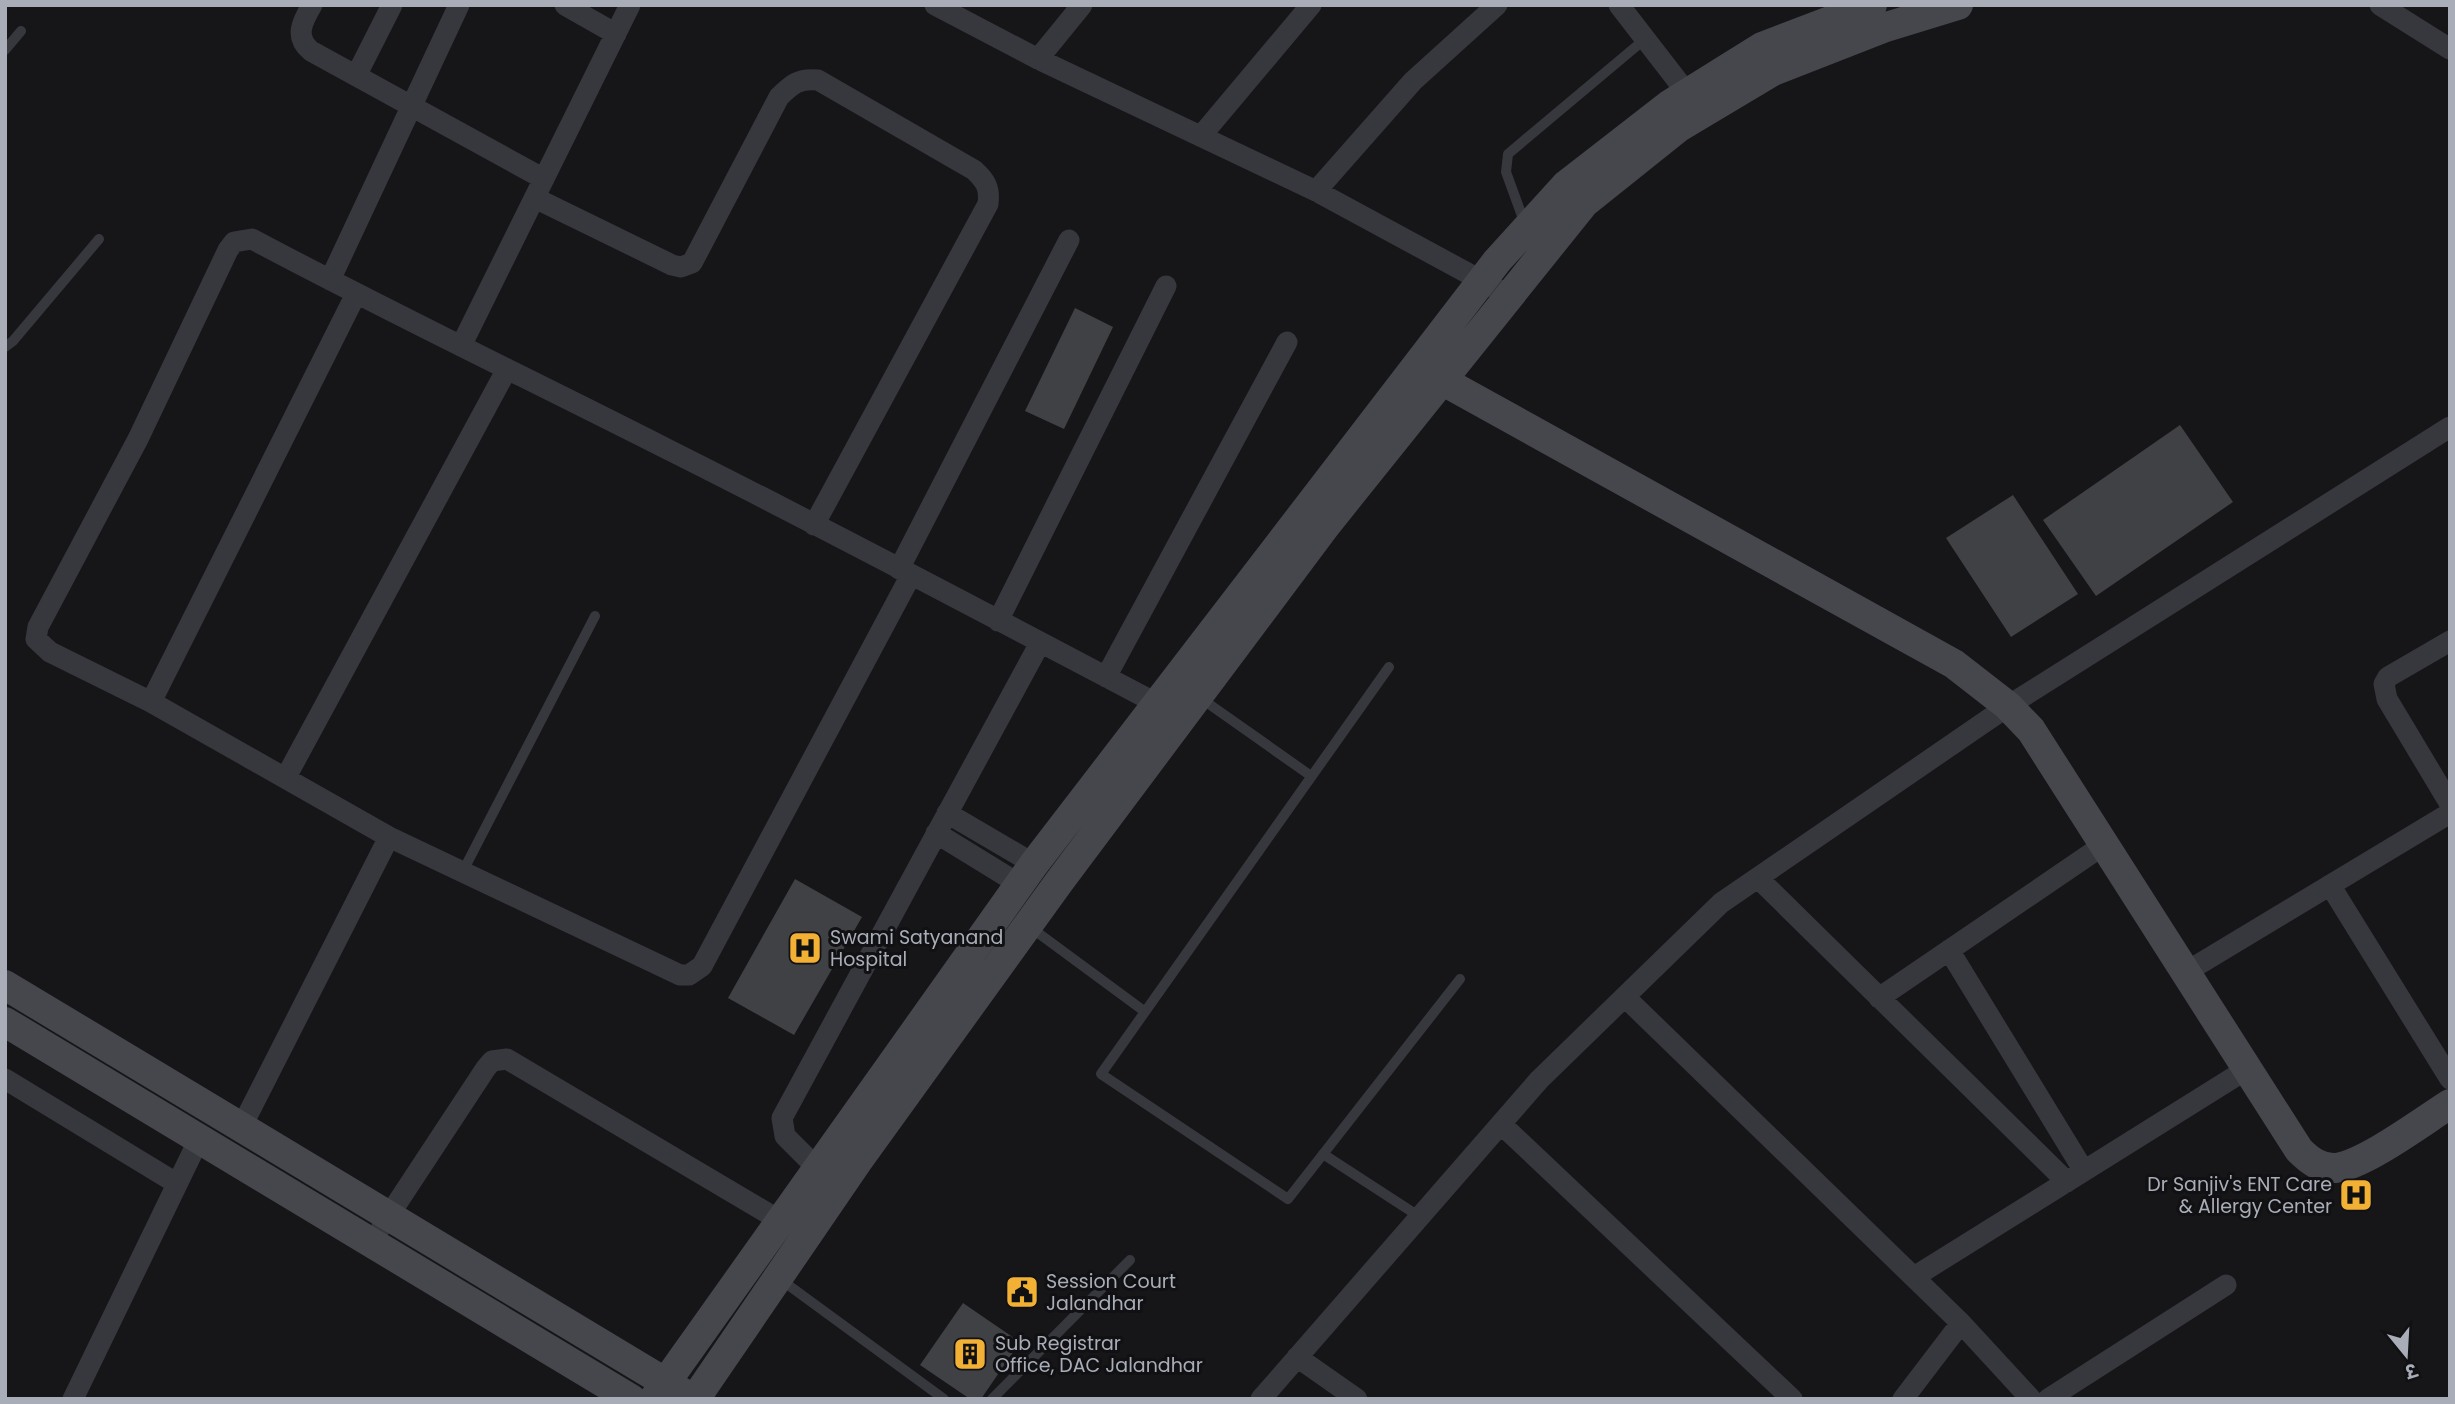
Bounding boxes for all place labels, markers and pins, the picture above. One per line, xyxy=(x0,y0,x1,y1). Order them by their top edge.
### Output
place label: Swami Satyanand Hospital xyxy=(830,924,1003,973)
hospital icon: Swami Satyanand Hospital xyxy=(786,929,824,967)
place label: Dr Sanjiv's ENT Care & Allergy Center xyxy=(2147,1171,2332,1220)
hospital icon: Dr Sanjiv's ENT Care & Allergy Center xyxy=(2337,1176,2375,1214)
place label: Session Court Jalandhar xyxy=(1046,1268,1176,1317)
public building icon: Session Court Jalandhar xyxy=(1003,1273,1041,1311)
place label: Sub Registrar Office, DAC Jalandhar xyxy=(995,1330,1203,1379)
building icon: Sub Registrar Office, DAC Jalandhar xyxy=(951,1335,989,1373)

